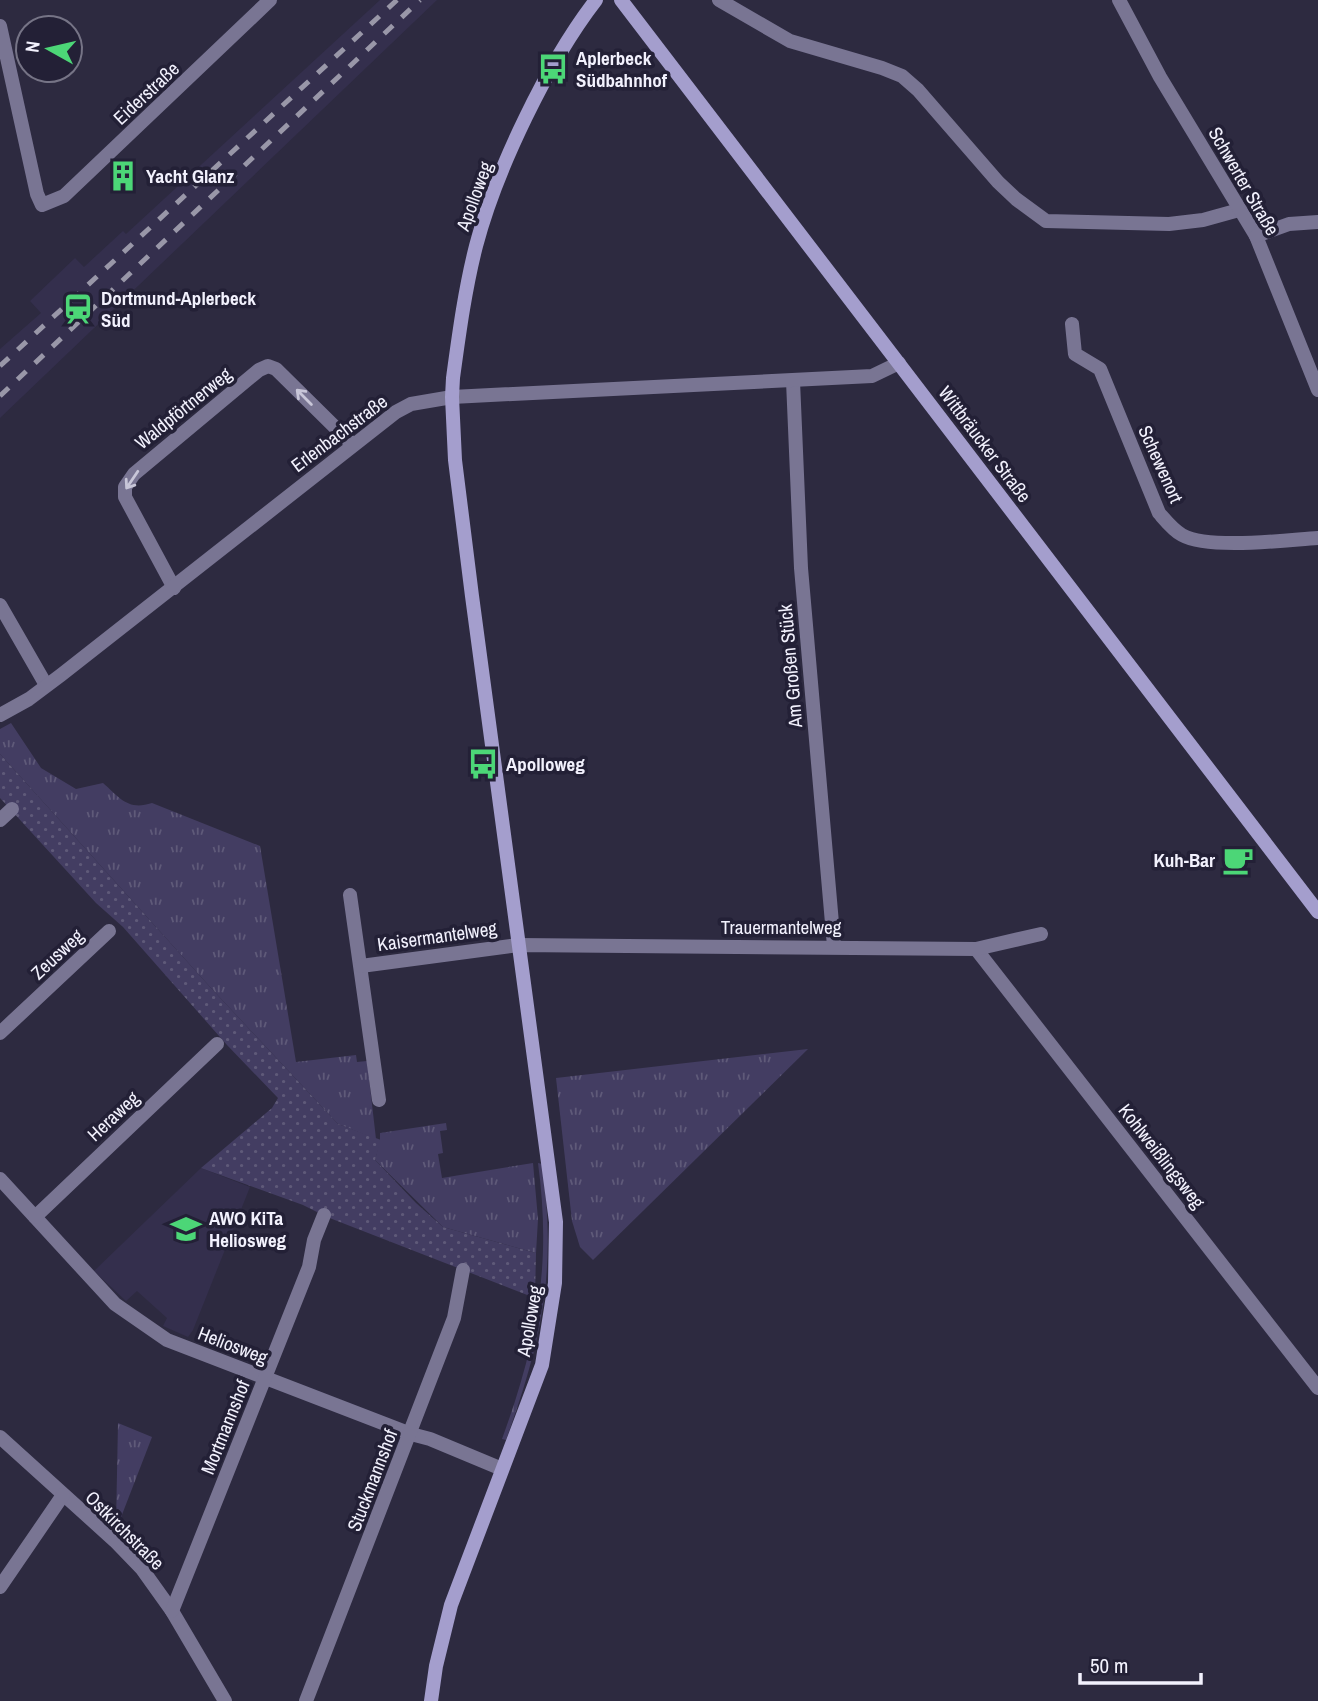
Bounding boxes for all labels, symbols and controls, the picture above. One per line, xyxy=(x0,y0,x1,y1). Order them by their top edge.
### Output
north arrow xyxy=(14,14,84,84)
text: N xyxy=(19,39,46,54)
place label: Aplerbeck Südbahnhof xyxy=(576,45,668,93)
bus stop icon: Aplerbeck Südbahnhof xyxy=(536,52,570,86)
street label: Eiderstraße xyxy=(107,56,185,130)
street label: Schwerter Straße xyxy=(1202,122,1286,240)
street label: Apolloweg xyxy=(449,157,499,235)
building icon: Yacht Glanz xyxy=(106,159,140,193)
place label: Yacht Glanz xyxy=(146,163,235,189)
place label: Dortmund-Aplerbeck Süd xyxy=(101,285,256,333)
station icon: Dortmund-Aplerbeck Süd xyxy=(61,292,95,326)
street label: Waldpförtnerweg xyxy=(129,361,237,455)
street label: Wittbräucker Straße xyxy=(933,381,1037,507)
street label: Erlenbachstraße xyxy=(286,388,392,478)
one-way arrow xyxy=(296,388,313,405)
street label: Schewenort xyxy=(1132,421,1190,507)
one-way arrow xyxy=(124,470,139,489)
street label: Am Großen Stück xyxy=(772,603,808,730)
bus stop icon: Apolloweg xyxy=(466,747,500,781)
place label: Apolloweg xyxy=(506,751,585,777)
cafe icon: Kuh-Bar xyxy=(1221,843,1255,877)
place label: Kuh-Bar xyxy=(1154,847,1215,873)
street label: Trauermantelweg xyxy=(721,914,842,940)
street label: Kaisermantelweg xyxy=(376,915,499,957)
street label: Zeusweg xyxy=(25,923,89,985)
street label: Heraweg xyxy=(81,1085,145,1147)
street label: Kohlweißlingsweg xyxy=(1113,1098,1211,1214)
place label: AWO KiTa Heliosweg xyxy=(209,1205,287,1253)
school or university icon: AWO KiTa Heliosweg xyxy=(169,1212,203,1246)
street label: Apolloweg xyxy=(510,1283,548,1360)
street label: Heliosweg xyxy=(194,1320,272,1370)
street label: Mortmannshof xyxy=(194,1375,256,1478)
street label: Stuckmannshof xyxy=(341,1425,404,1535)
street label: Ostkirchstraße xyxy=(80,1485,170,1575)
scale bar xyxy=(1080,1642,1201,1686)
text: 50 m xyxy=(1090,1651,1128,1680)

